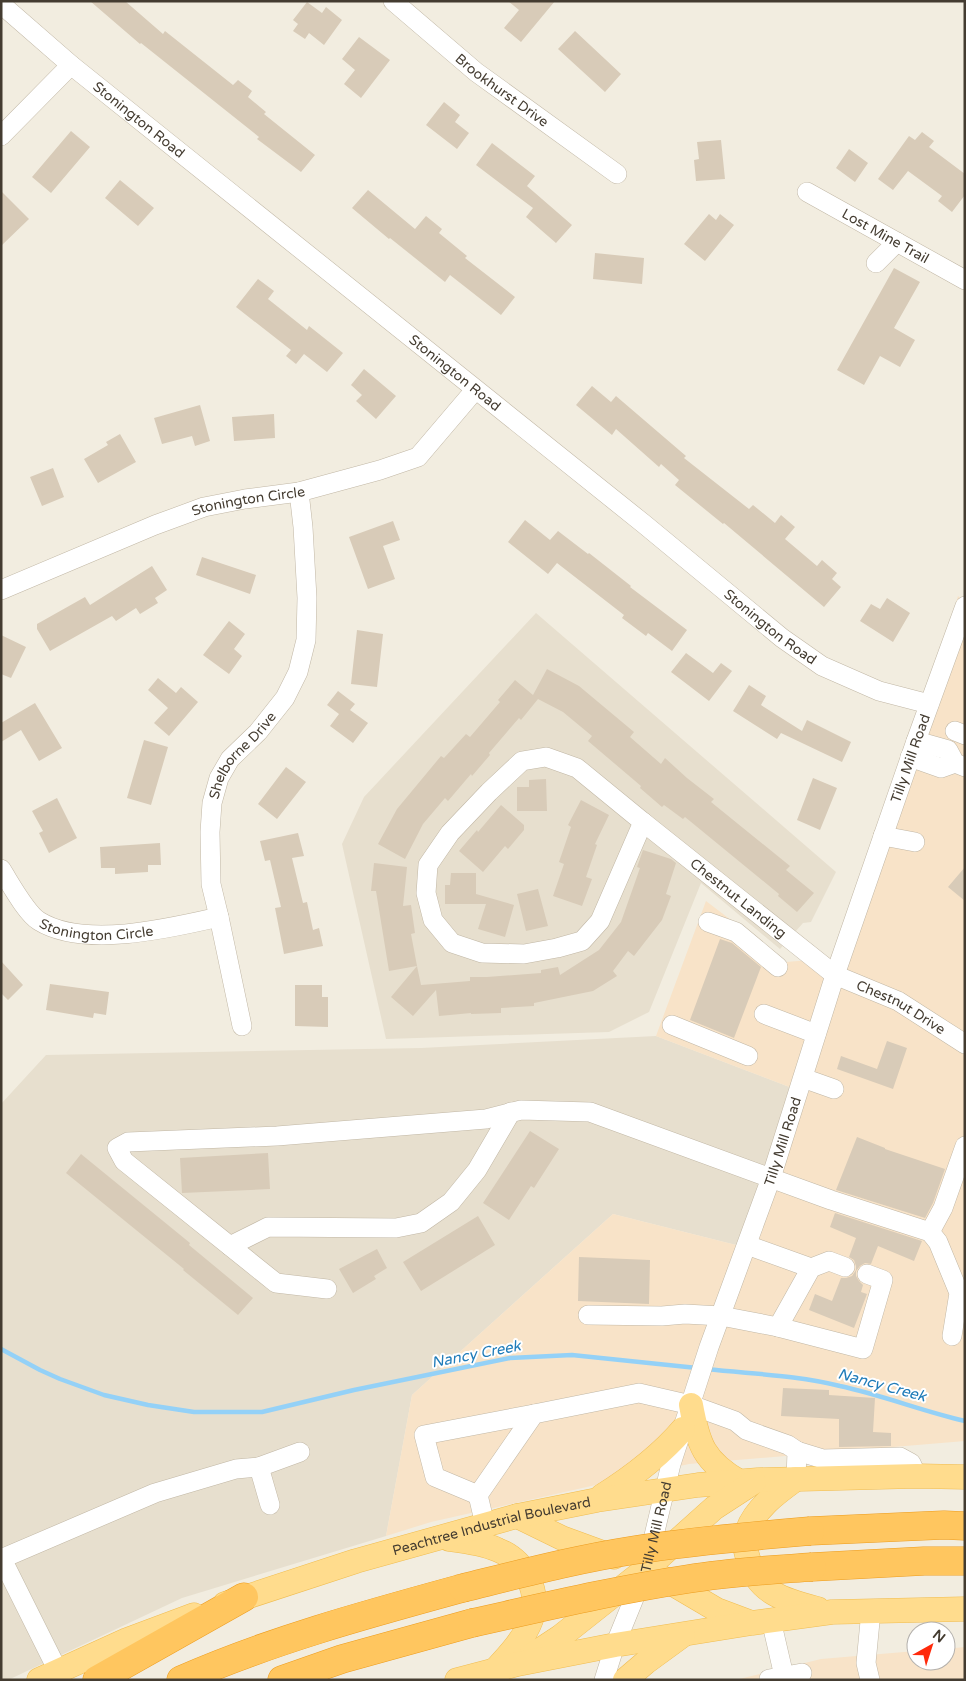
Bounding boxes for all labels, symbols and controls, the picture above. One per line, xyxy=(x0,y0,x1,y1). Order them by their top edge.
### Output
street label: Brookhurst Drive xyxy=(452,50,552,131)
street label: Stonington Road xyxy=(89,78,188,162)
street label: Lost Mine Trail xyxy=(839,205,932,267)
street label: Stonington Road xyxy=(406,331,504,415)
street label: Stonington Circle xyxy=(189,483,307,520)
street label: Stonington Road xyxy=(720,586,820,668)
street label: Shelborne Drive xyxy=(206,708,280,801)
street label: Tilly Mill Road xyxy=(887,712,934,805)
street label: Chestnut Landing xyxy=(686,855,790,942)
street label: Stonington Circle xyxy=(36,915,154,944)
street label: Chestnut Drive xyxy=(854,977,948,1038)
street label: Tilly Mill Road xyxy=(761,1095,805,1189)
water label: Nancy Creek xyxy=(430,1336,524,1371)
water label: Nancy Creek xyxy=(836,1365,930,1406)
street label: Tilly Mill Road xyxy=(637,1480,676,1574)
street label: Peachtree Industrial Boulevard xyxy=(391,1493,592,1559)
north arrow xyxy=(906,1621,956,1671)
text: N xyxy=(929,1626,949,1646)

